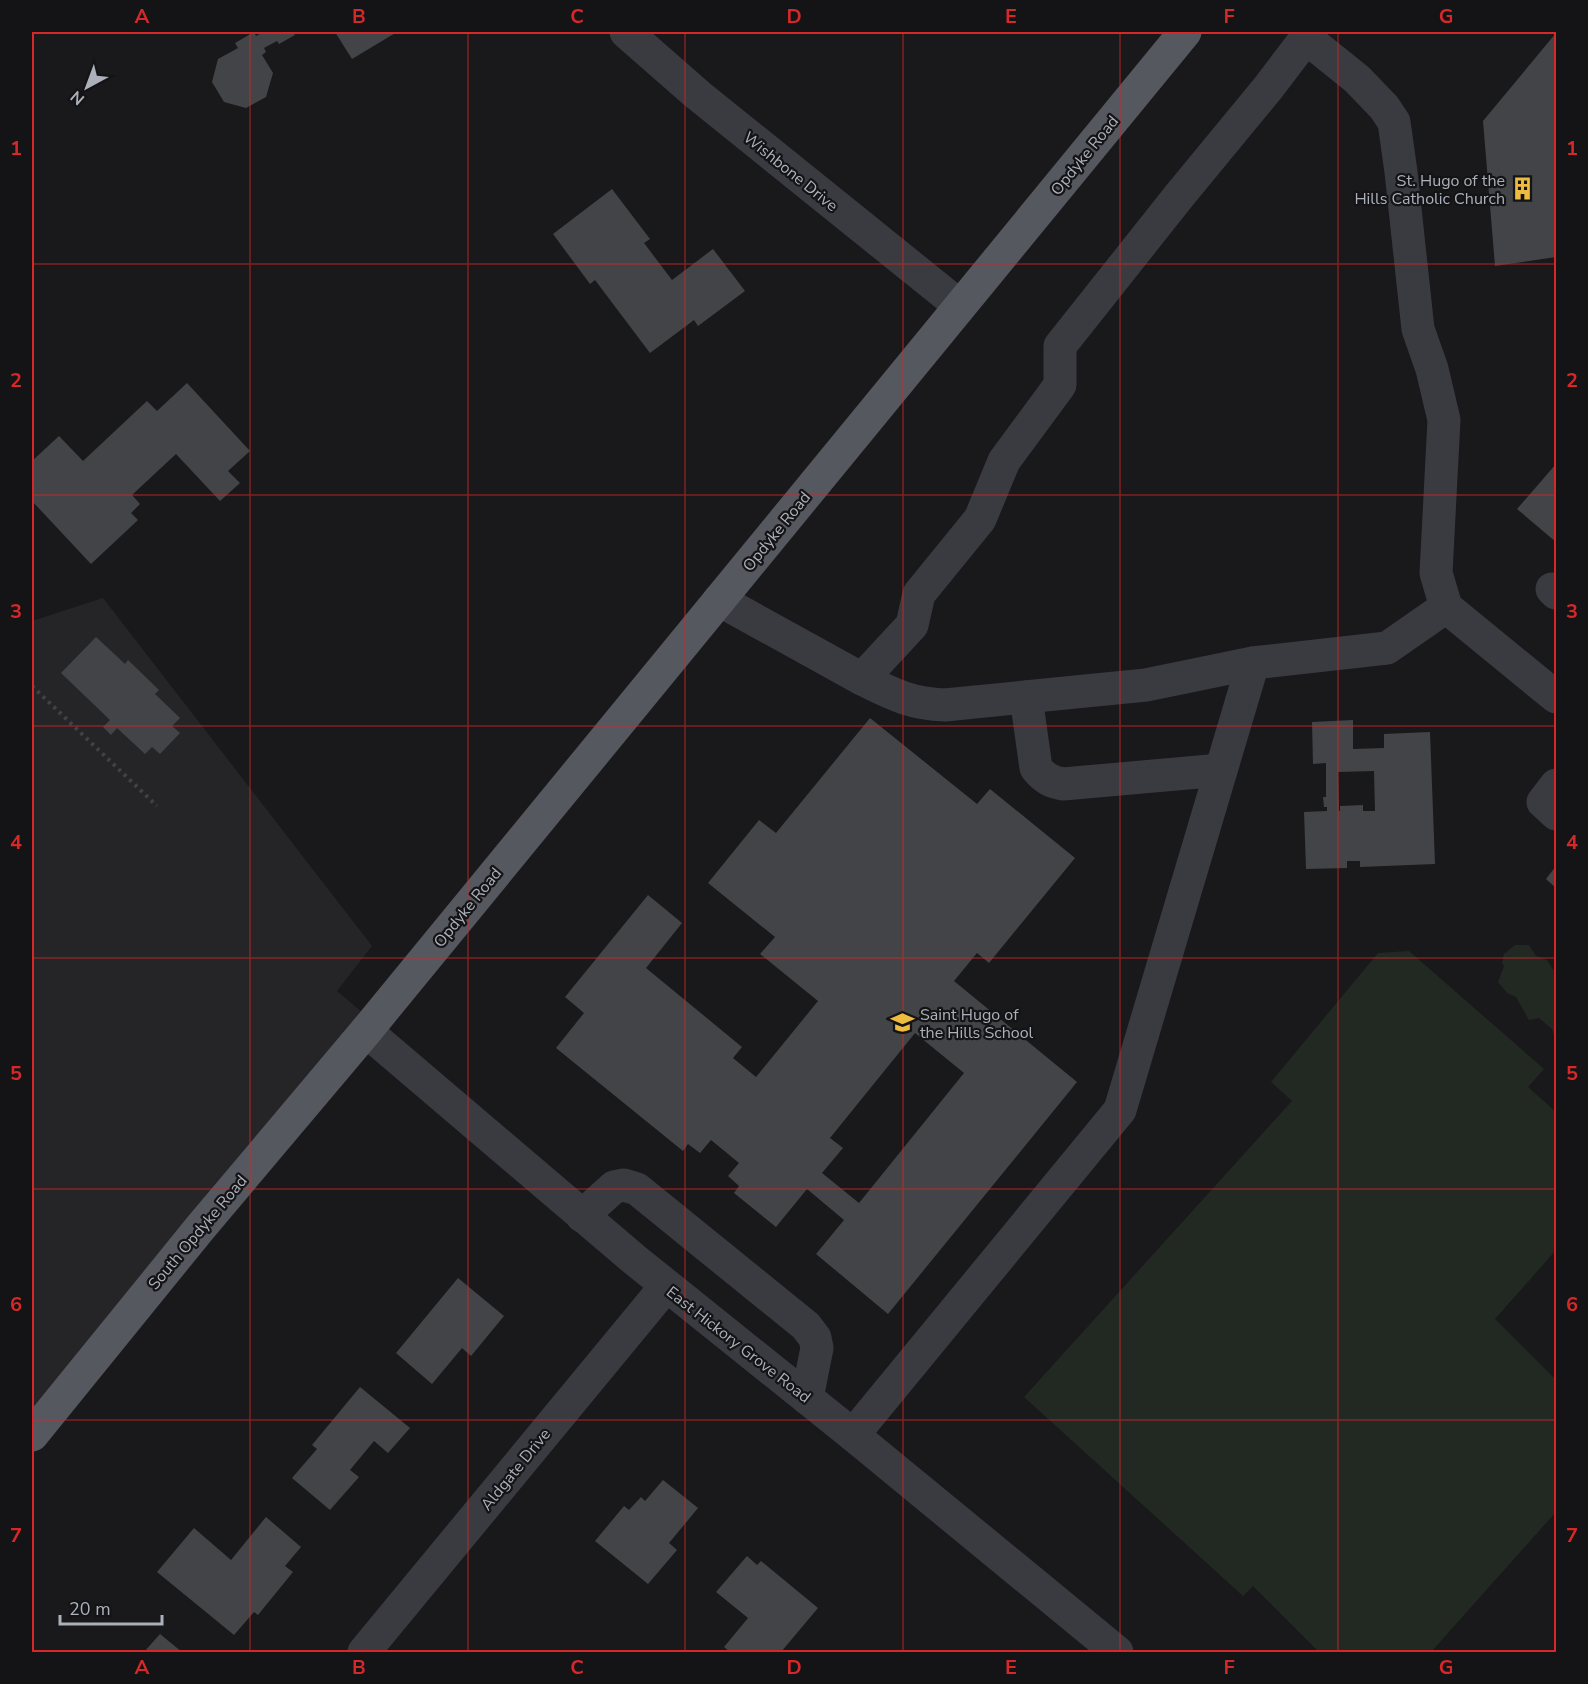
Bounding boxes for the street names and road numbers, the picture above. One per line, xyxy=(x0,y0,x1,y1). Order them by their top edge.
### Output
street label: Opdyke Road xyxy=(1046,111,1124,200)
street label: Wishbone Drive xyxy=(738,127,842,217)
street label: Opdyke Road xyxy=(738,487,816,576)
street label: Opdyke Road xyxy=(429,863,507,952)
street label: South Opdyke Road xyxy=(143,1171,252,1295)
street label: East Hickory Grove Road xyxy=(662,1281,815,1408)
street label: Aldgate Drive xyxy=(476,1424,556,1515)

